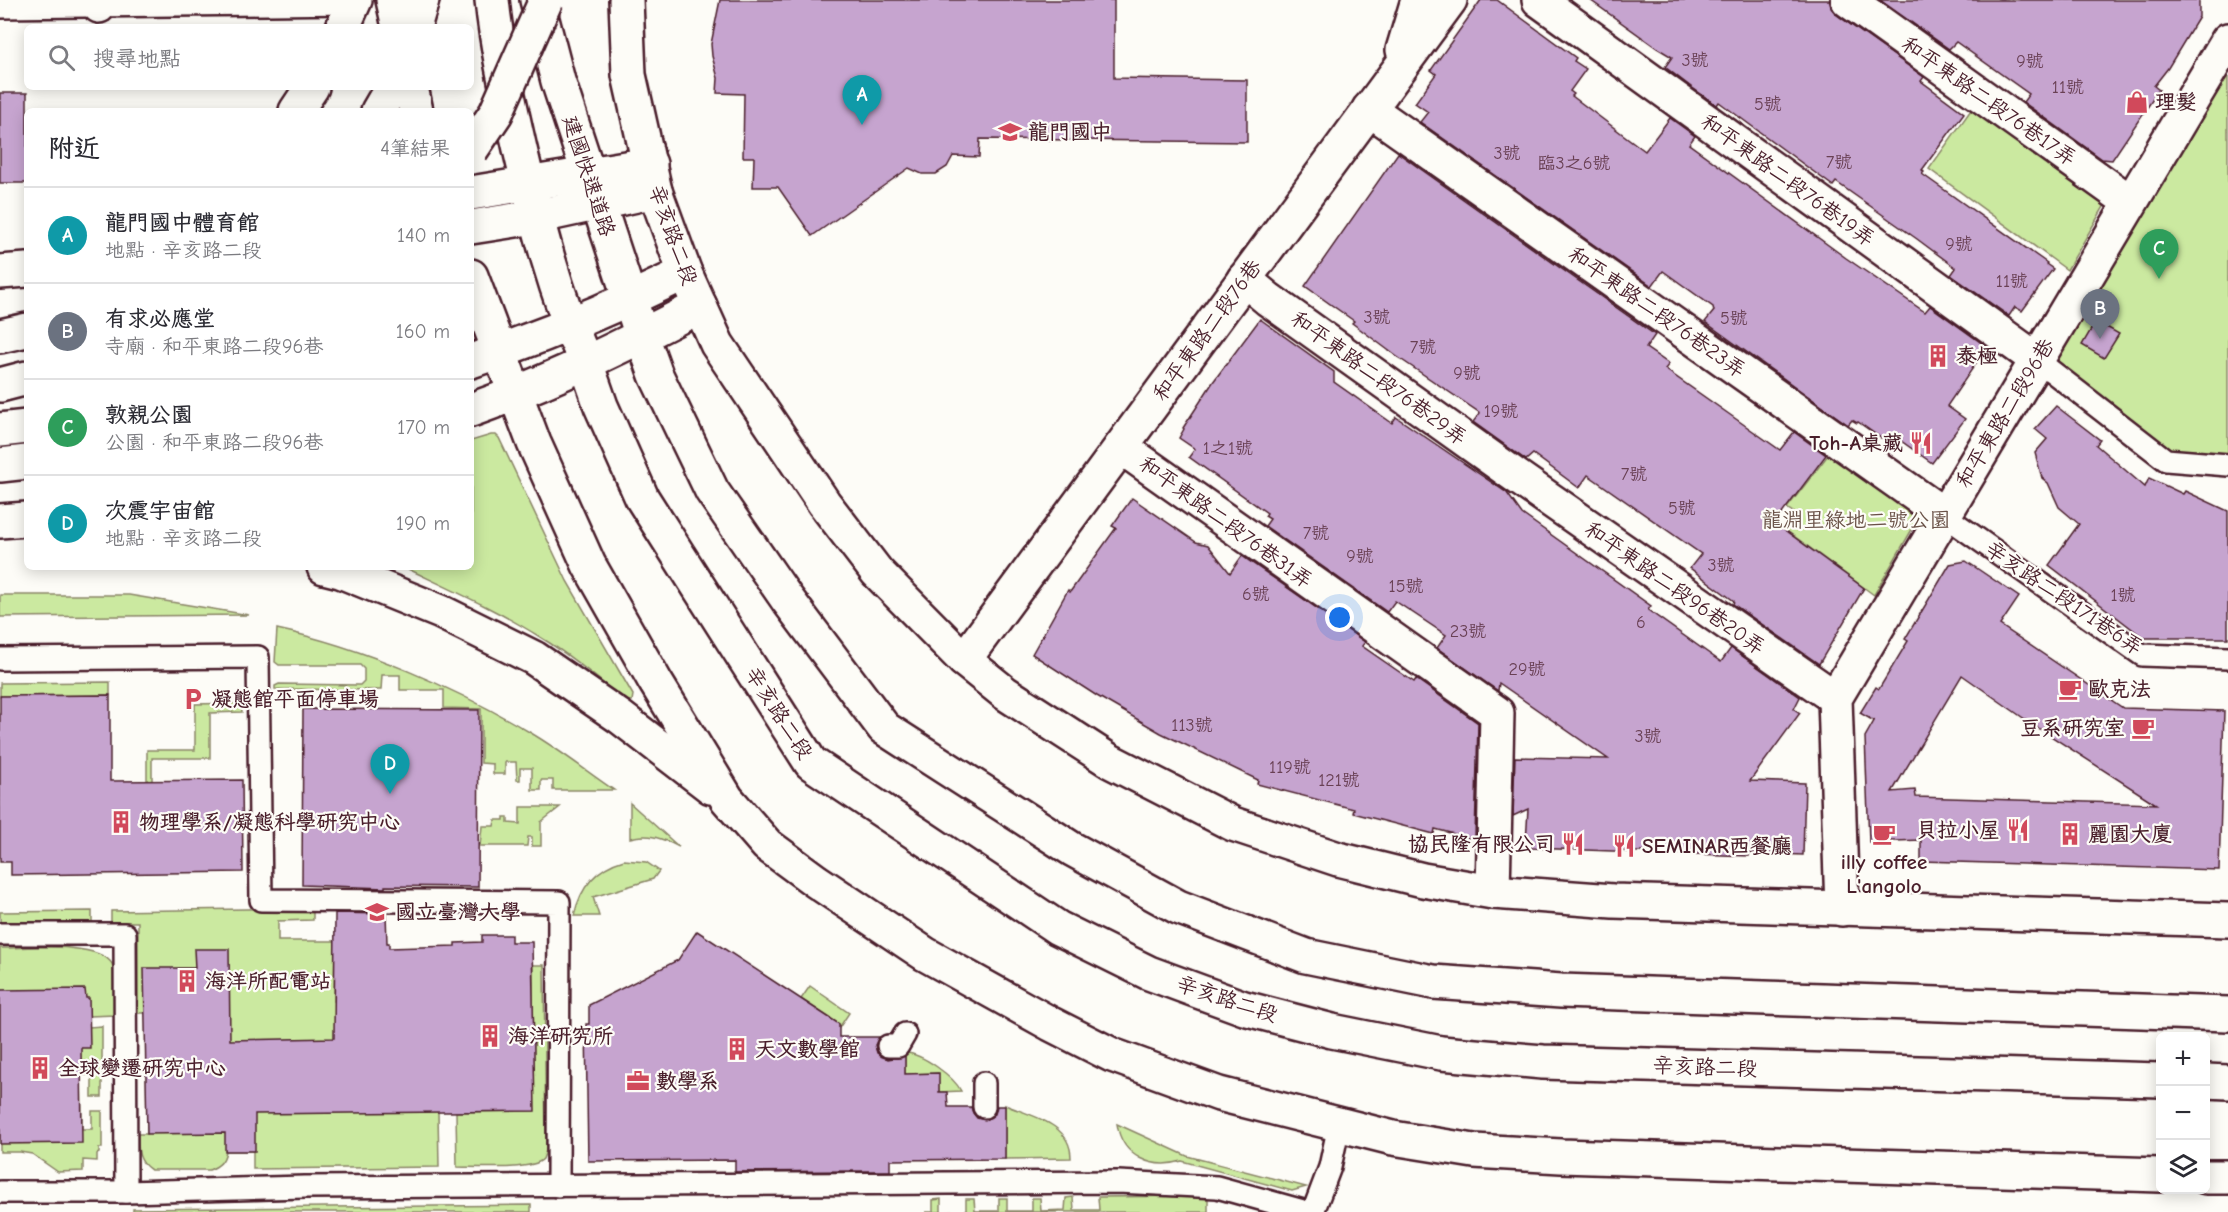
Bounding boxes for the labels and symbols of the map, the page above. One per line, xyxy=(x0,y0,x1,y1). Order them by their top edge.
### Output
street label: 和平東路二段76巷17弄 xyxy=(1897,32,2081,170)
house number: 3號 xyxy=(1681,50,1709,71)
house number: 9號 xyxy=(2016,51,2044,72)
pin: A xyxy=(842,76,882,125)
house number: 11號 xyxy=(2052,77,2084,98)
shop icon: 理髮 xyxy=(2124,89,2150,115)
place label: 理髮 xyxy=(2155,90,2197,114)
house number: 5號 xyxy=(1754,94,1782,115)
street label: 和平東路二段76巷19弄 xyxy=(1697,109,1879,251)
street label: 建國快速道路 xyxy=(558,112,620,240)
school or university icon: 龍門國中 xyxy=(997,119,1023,145)
place label: 龍門國中 xyxy=(1028,120,1112,144)
house number: 3號 xyxy=(1493,143,1521,164)
house number: 7號 xyxy=(1826,152,1852,173)
house number: 臨3之6號 xyxy=(1538,153,1610,174)
street label: 辛亥路二段 xyxy=(644,182,702,288)
pin: C xyxy=(2140,230,2178,279)
house number: 9號 xyxy=(1945,234,1973,255)
street label: 和平東路二段76巷23弄 xyxy=(1564,242,1750,382)
street label: 和平東路二段76巷 xyxy=(1148,255,1266,405)
house number: 11號 xyxy=(1996,271,2028,292)
pin: B xyxy=(2080,290,2120,339)
street label: 和平東路二段76巷29弄 xyxy=(1286,306,1472,450)
house number: 3號 xyxy=(1363,307,1391,328)
house number: 5號 xyxy=(1720,308,1748,329)
street label: 和平東路二段96巷 xyxy=(1951,334,2059,492)
house number: 7號 xyxy=(1410,337,1436,358)
building icon: 泰極 xyxy=(1925,343,1951,369)
place label: 泰極 xyxy=(1956,344,1998,368)
house number: 9號 xyxy=(1453,363,1481,384)
house number: 19號 xyxy=(1484,401,1518,422)
restaurant icon: Toh-A桌藏 xyxy=(1908,430,1934,456)
place label: Toh-A桌藏 xyxy=(1809,431,1903,455)
house number: 1之1號 xyxy=(1203,438,1253,459)
street label: 和平東路二段76巷31弄 xyxy=(1135,451,1317,593)
house number: 7號 xyxy=(1621,464,1647,485)
house number: 5號 xyxy=(1668,498,1696,519)
park label: 龍淵里綠地二號公園 xyxy=(1762,508,1951,532)
street label: 和平東路二段96巷20弄 xyxy=(1580,516,1770,660)
house number: 7號 xyxy=(1303,523,1329,544)
street label: 辛亥路二段171巷6弄 xyxy=(1981,536,2147,660)
house number: 9號 xyxy=(1346,546,1374,567)
house number: 3號 xyxy=(1707,555,1735,576)
house number: 15號 xyxy=(1389,576,1423,597)
house number: 6號 xyxy=(1242,584,1270,605)
house number: 1號 xyxy=(2110,585,2136,606)
your location xyxy=(1325,603,1354,632)
house number: 6 xyxy=(1636,611,1646,633)
house number: 23號 xyxy=(1450,621,1486,642)
house number: 29號 xyxy=(1509,659,1545,680)
street label: 辛亥路二段 xyxy=(740,662,818,764)
cafe icon: 歐克法 xyxy=(2057,676,2083,702)
place label: 歐克法 xyxy=(2088,677,2151,701)
parking icon: 凝態館平面停車場 xyxy=(180,686,206,712)
place label: 凝態館平面停車場 xyxy=(211,687,379,711)
house number: 113號 xyxy=(1171,715,1213,736)
cafe icon: 豆系研究室 xyxy=(2130,715,2156,741)
place label: 豆系研究室 xyxy=(2020,716,2125,740)
house number: 3號 xyxy=(1634,726,1662,747)
pin: D xyxy=(370,744,410,794)
house number: 119號 xyxy=(1269,757,1311,778)
house number: 121號 xyxy=(1318,770,1360,791)
building icon: 物理學系/凝態科學研究中心 xyxy=(108,809,134,835)
place label: 物理學系/凝態科學研究中心 xyxy=(139,810,400,834)
restaurant icon: 貝拉小屋 xyxy=(2005,817,2031,843)
place label: 貝拉小屋 xyxy=(1916,818,2000,842)
cafe icon: illy coffee L'angolo xyxy=(1871,821,1897,847)
building icon: 麗園大廈 xyxy=(2057,821,2083,847)
place label: 麗園大廈 xyxy=(2088,822,2172,846)
restaurant icon: 協民隆有限公司 xyxy=(1560,831,1586,857)
place label: 協民隆有限公司 xyxy=(1408,832,1555,856)
restaurant icon: SEMINAR西餐廳 xyxy=(1611,833,1637,859)
place label: SEMINAR西餐廳 xyxy=(1642,834,1792,858)
place label: illy coffee L'angolo xyxy=(1841,850,1927,898)
school or university icon: 國立臺灣大學 xyxy=(364,899,390,925)
place label: 國立臺灣大學 xyxy=(395,900,521,924)
building icon: 海洋所配電站 xyxy=(174,968,200,994)
place label: 海洋所配電站 xyxy=(205,969,331,993)
street label: 辛亥路二段 xyxy=(1173,971,1281,1027)
building icon: 海洋研究所 xyxy=(477,1023,503,1049)
place label: 海洋研究所 xyxy=(508,1024,613,1048)
building icon: 天文數學館 xyxy=(724,1036,750,1062)
place label: 天文數學館 xyxy=(755,1037,860,1061)
street label: 辛亥路二段 xyxy=(1652,1053,1758,1081)
building icon: 全球變遷研究中心 xyxy=(27,1055,53,1081)
place label: 全球變遷研究中心 xyxy=(58,1056,226,1080)
office icon: 數學系 xyxy=(625,1068,651,1094)
place label: 數學系 xyxy=(656,1069,719,1093)

